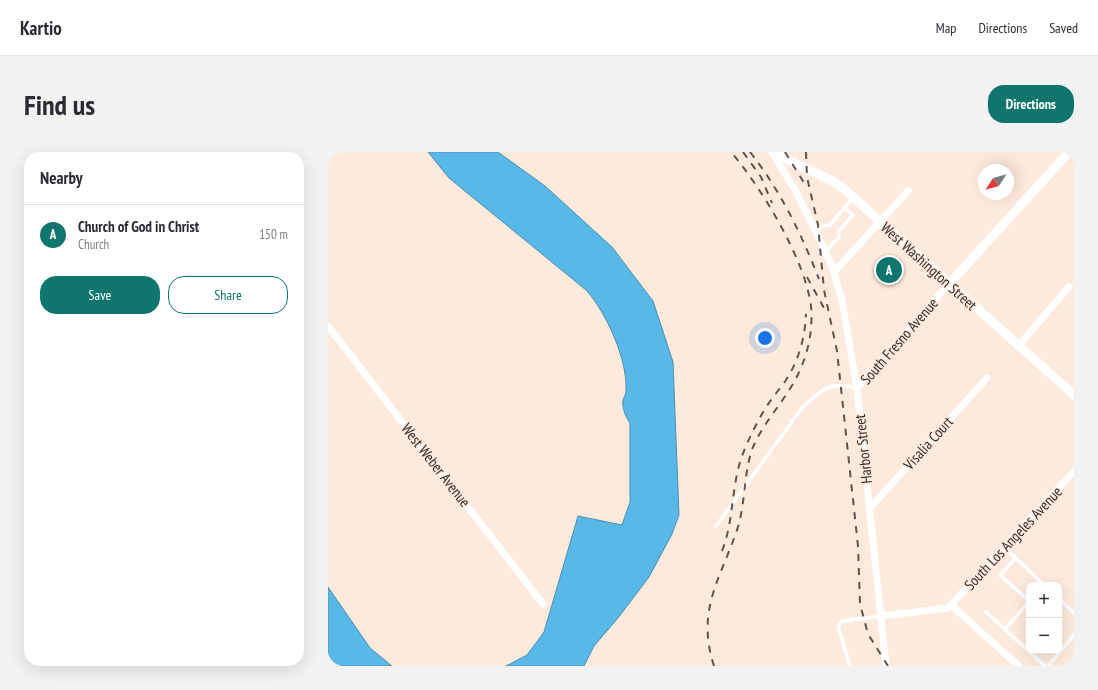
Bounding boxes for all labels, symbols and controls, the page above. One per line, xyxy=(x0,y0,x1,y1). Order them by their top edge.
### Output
text: Kartio xyxy=(20,16,62,40)
text: Map xyxy=(936,19,956,37)
text: Directions xyxy=(978,19,1027,37)
text: Saved xyxy=(1049,19,1078,37)
button: Directions xyxy=(988,85,1074,123)
text: Find us xyxy=(24,86,95,123)
north arrow xyxy=(978,164,1014,200)
text: Nearby xyxy=(40,167,83,189)
text: Church of God in Christ xyxy=(78,217,199,236)
street label: West Washington Street xyxy=(877,218,981,314)
text: A xyxy=(50,226,56,243)
text: 150 m xyxy=(259,226,288,243)
text: Church xyxy=(78,236,109,253)
pin: A xyxy=(876,255,902,285)
button: Save xyxy=(40,276,160,314)
button: Share xyxy=(168,276,288,314)
street label: South Fresno Avenue xyxy=(856,294,942,388)
your location xyxy=(755,328,775,348)
street label: Visalia Court xyxy=(898,412,957,474)
street label: Harbor Street xyxy=(850,413,876,485)
street label: West Weber Avenue xyxy=(397,419,475,511)
street label: South Los Angeles Avenue xyxy=(960,482,1066,594)
map controls xyxy=(1026,582,1062,654)
button: + xyxy=(1026,582,1062,618)
button: − xyxy=(1026,618,1062,654)

